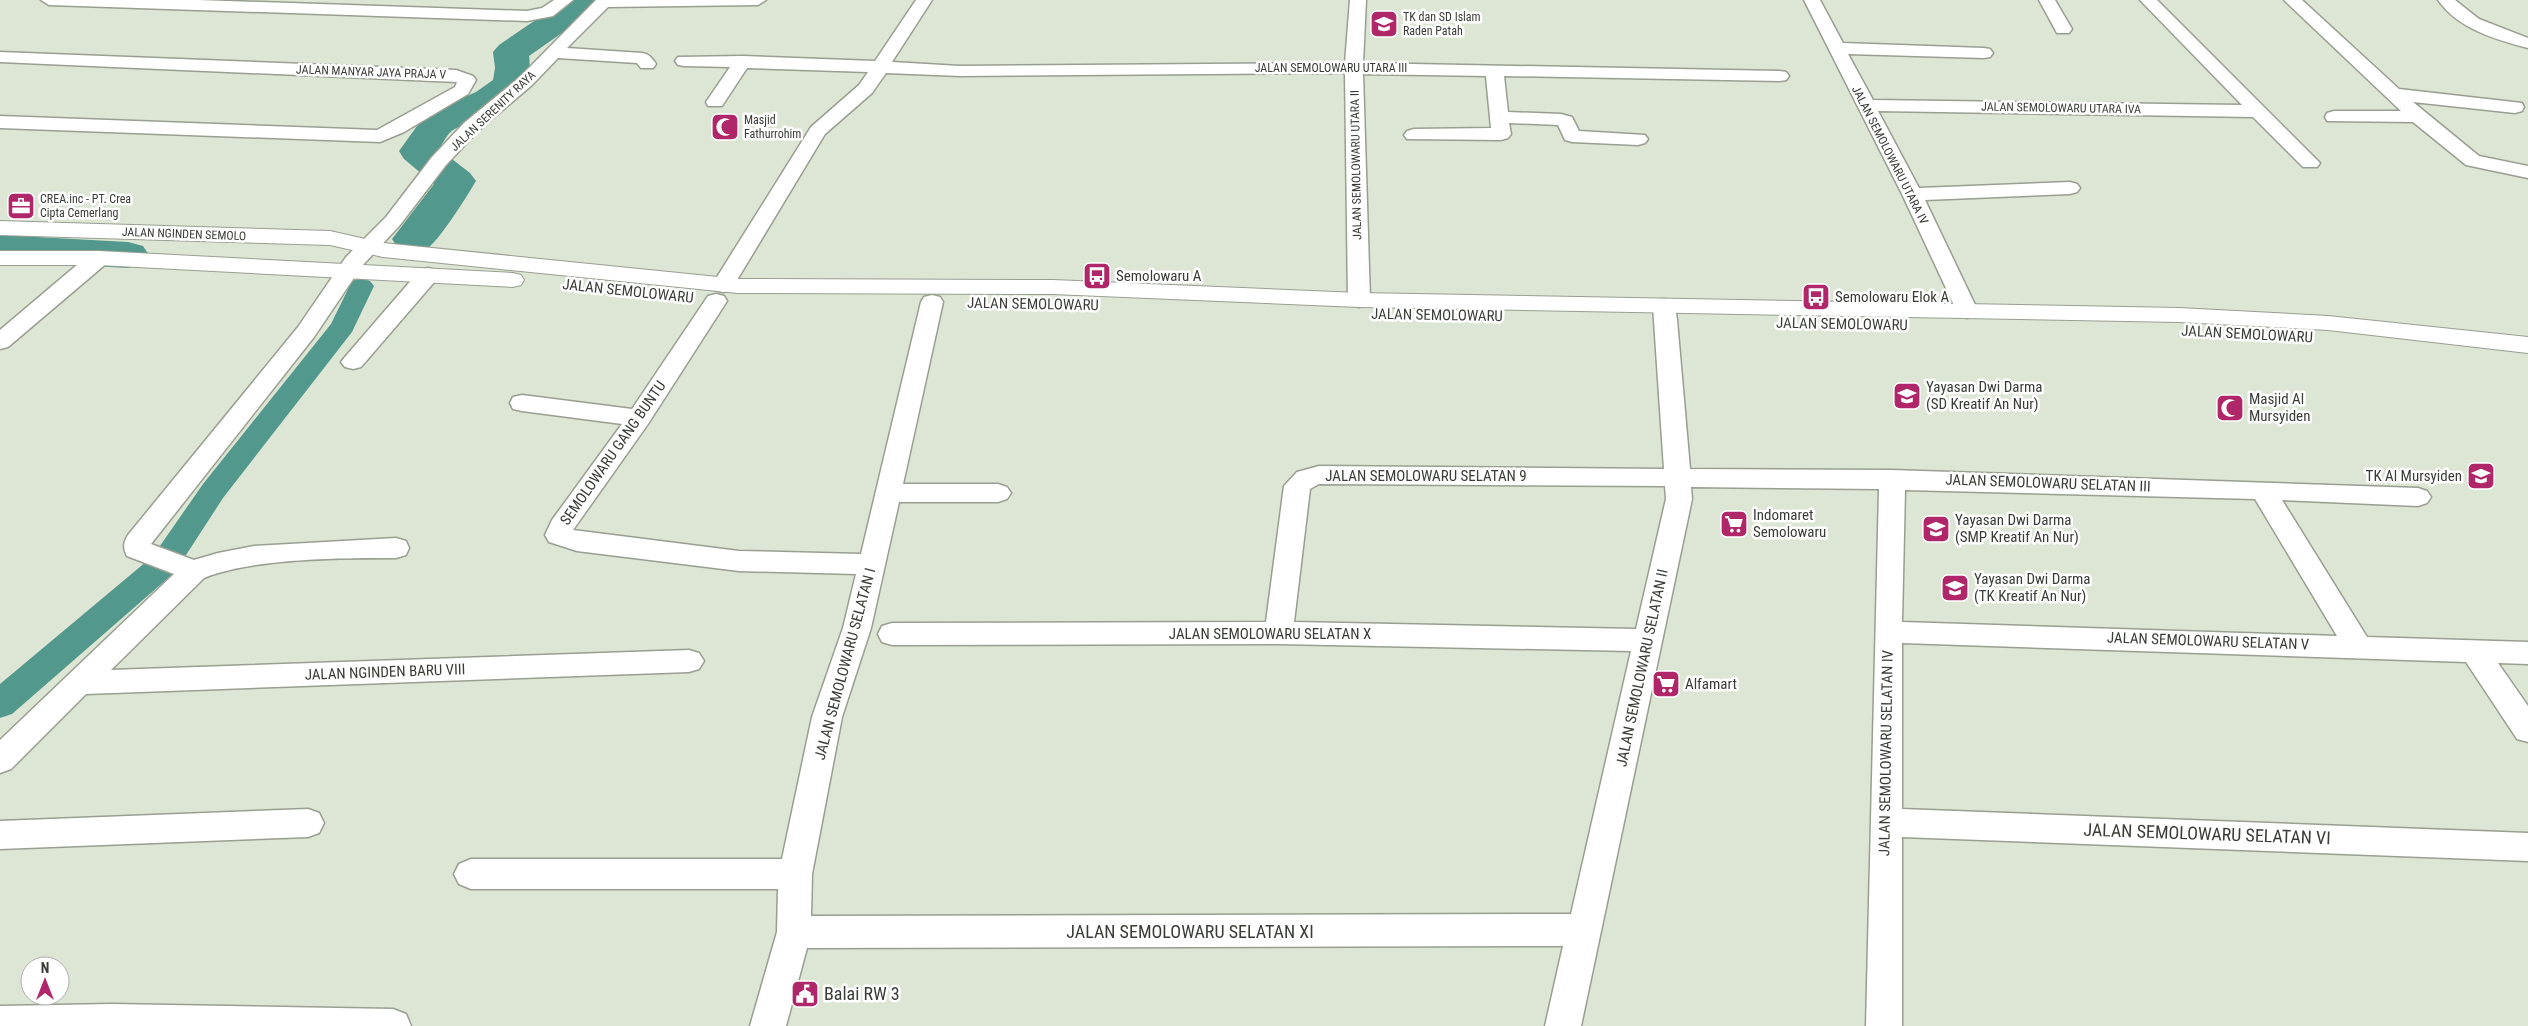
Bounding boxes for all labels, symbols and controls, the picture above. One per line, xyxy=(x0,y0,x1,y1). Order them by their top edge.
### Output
school or university icon: TK dan SD Islam Raden Patah xyxy=(1369,9,1399,39)
place label: TK dan SD Islam Raden Patah xyxy=(1403,10,1481,38)
street label: JALAN SEMOLOWARU UTARA III xyxy=(1255,61,1407,75)
street label: JALAN MANYAR JAYA PRAJA V xyxy=(296,62,447,82)
street label: JALAN SERENITY RAYA xyxy=(448,68,538,154)
street label: JALAN SEMOLOWARU UTARA IV xyxy=(1849,83,1931,227)
street label: JALAN SEMOLOWARU UTARA II xyxy=(1348,90,1364,240)
street label: JALAN SEMOLOWARU UTARA IVA xyxy=(1981,100,2141,116)
mosque icon: Masjid Fathurrohim xyxy=(710,112,740,142)
place label: Masjid Fathurrohim xyxy=(744,113,801,141)
office icon: CREA.inc - PT. Crea Cipta Cemerlang xyxy=(6,191,36,221)
place label: CREA.inc - PT. Crea Cipta Cemerlang xyxy=(40,192,131,220)
street label: JALAN NGINDEN SEMOLO xyxy=(122,225,246,243)
bus stop icon: Semolowaru A xyxy=(1082,261,1112,291)
place label: Semolowaru A xyxy=(1116,267,1202,285)
street label: JALAN SEMOLOWARU xyxy=(562,275,694,307)
bus stop icon: Semolowaru Elok A xyxy=(1801,282,1831,312)
place label: Semolowaru Elok A xyxy=(1835,288,1949,306)
street label: JALAN SEMOLOWARU xyxy=(967,294,1099,314)
street label: JALAN SEMOLOWARU xyxy=(1371,305,1503,325)
street label: JALAN SEMOLOWARU xyxy=(1776,314,1908,334)
street label: JALAN SEMOLOWARU xyxy=(2181,322,2313,346)
street label: SEMOLOWARU GANG BUNTU xyxy=(556,377,670,529)
place label: Yayasan Dwi Darma (SD Kreatif An Nur) xyxy=(1926,378,2042,413)
school or university icon: Yayasan Dwi Darma (SD Kreatif An Nur) xyxy=(1892,381,1922,411)
place label: Masjid Al Mursyiden xyxy=(2249,390,2310,425)
mosque icon: Masjid Al Mursyiden xyxy=(2215,393,2245,423)
school or university icon: TK Al Mursyiden xyxy=(2466,461,2496,491)
street label: JALAN SEMOLOWARU SELATAN 9 xyxy=(1325,467,1527,485)
place label: TK Al Mursyiden xyxy=(2366,467,2462,485)
street label: JALAN SEMOLOWARU SELATAN III xyxy=(1945,470,2151,496)
place label: Indomaret Semolowaru xyxy=(1753,506,1826,541)
supermarket icon: Indomaret Semolowaru xyxy=(1719,509,1749,539)
place label: Yayasan Dwi Darma (SMP Kreatif An Nur) xyxy=(1955,511,2079,546)
school or university icon: Yayasan Dwi Darma (SMP Kreatif An Nur) xyxy=(1921,514,1951,544)
street label: JALAN SEMOLOWARU SELATAN I xyxy=(811,566,879,762)
street label: JALAN SEMOLOWARU SELATAN II xyxy=(1612,568,1672,768)
place label: Yayasan Dwi Darma (TK Kreatif An Nur) xyxy=(1974,570,2090,605)
school or university icon: Yayasan Dwi Darma (TK Kreatif An Nur) xyxy=(1940,573,1970,603)
street label: JALAN SEMOLOWARU SELATAN X xyxy=(1169,625,1371,643)
street label: JALAN SEMOLOWARU SELATAN V xyxy=(2107,628,2310,654)
street label: JALAN SEMOLOWARU SELATAN IV xyxy=(1875,649,1897,856)
street label: JALAN NGINDEN BARU VIII xyxy=(304,660,466,684)
supermarket icon: Alfamart xyxy=(1651,669,1681,699)
place label: Alfamart xyxy=(1685,675,1737,693)
street label: JALAN SEMOLOWARU SELATAN VI xyxy=(2083,819,2331,848)
street label: JALAN SEMOLOWARU SELATAN XI xyxy=(1066,921,1314,942)
north arrow xyxy=(20,956,70,1006)
text: N xyxy=(41,960,49,976)
public building icon: Balai RW 3 xyxy=(790,979,820,1009)
place label: Balai RW 3 xyxy=(824,983,900,1004)

